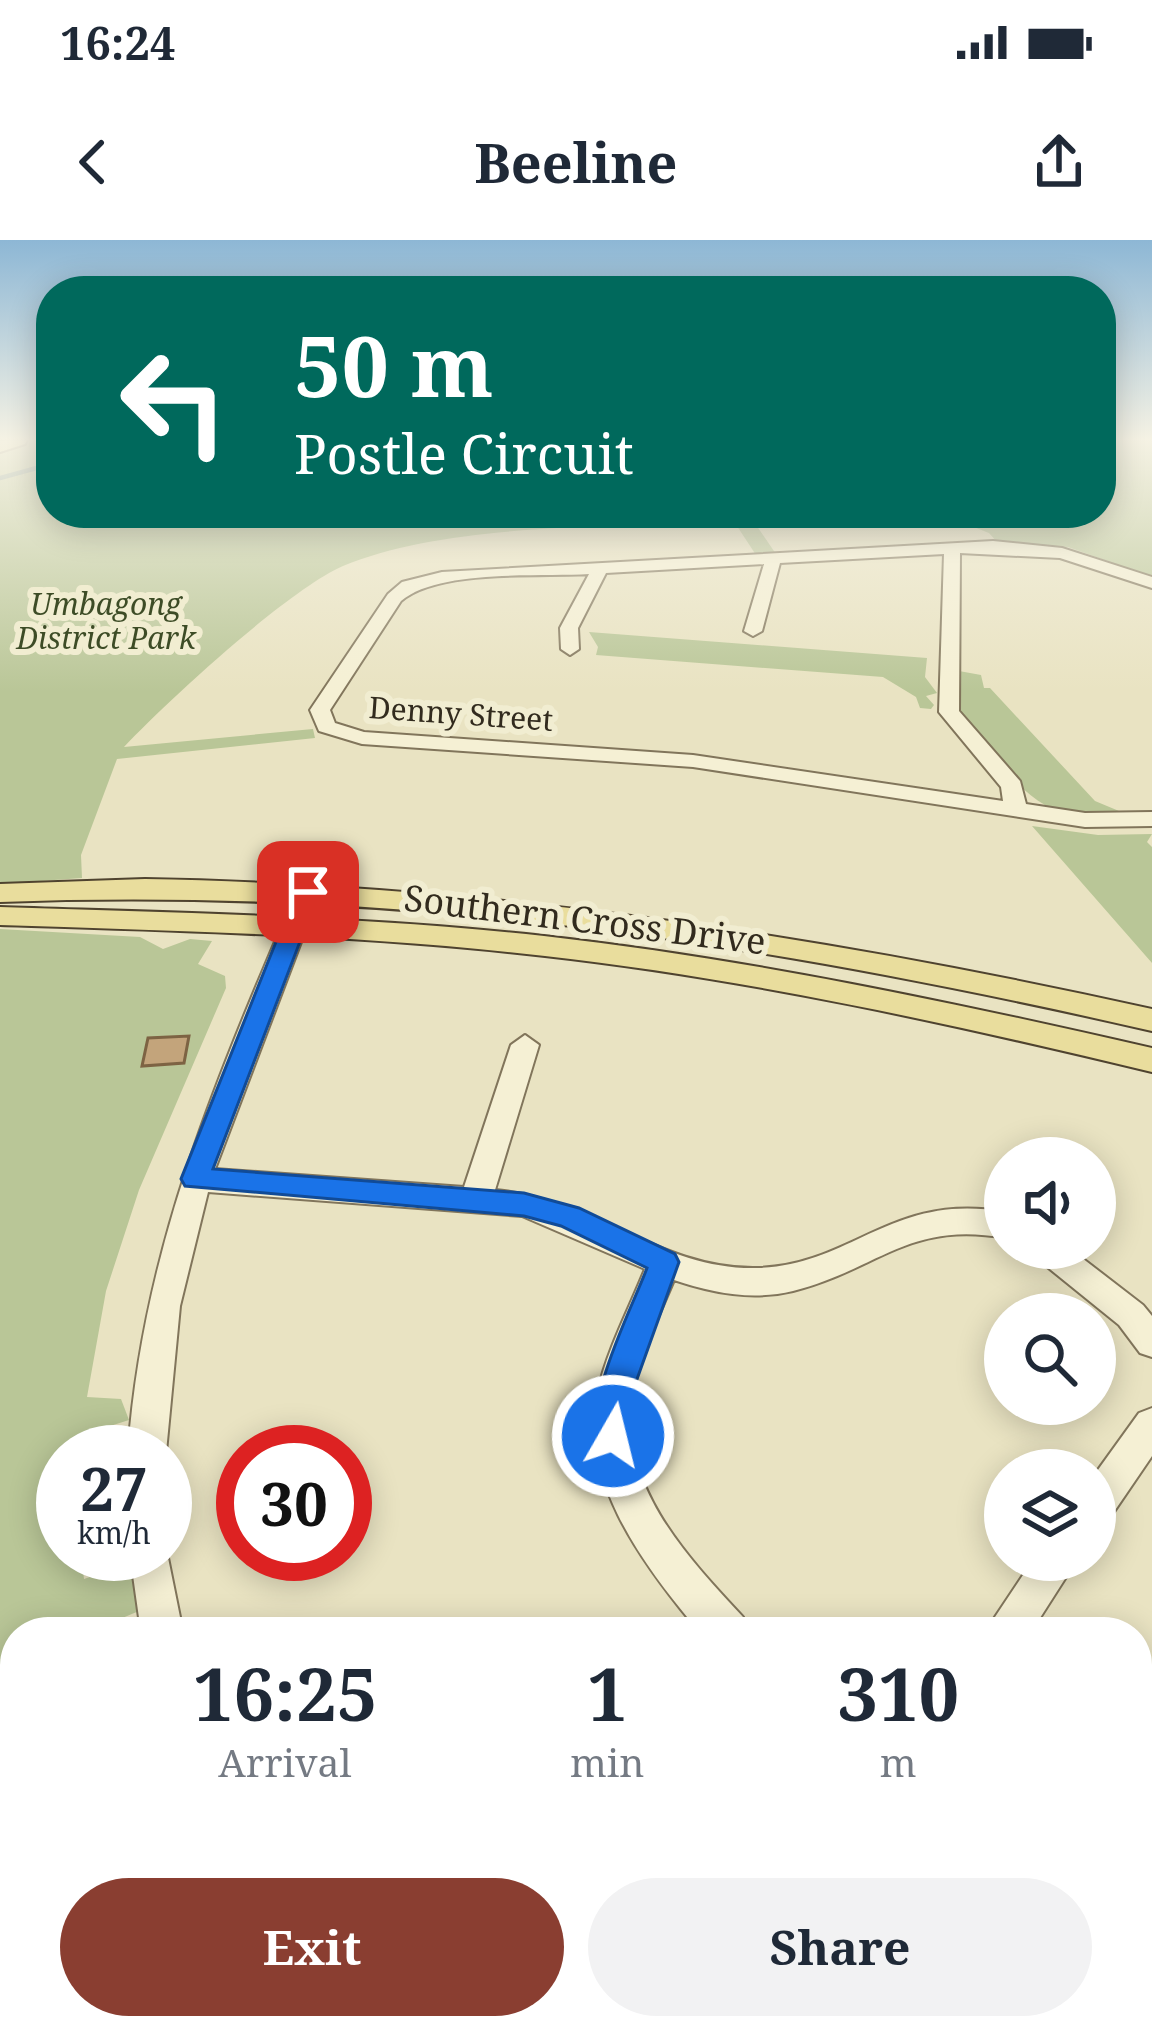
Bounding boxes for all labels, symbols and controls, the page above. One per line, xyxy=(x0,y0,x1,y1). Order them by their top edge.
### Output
text: 16:24 xyxy=(60,12,175,73)
text: Beeline xyxy=(475,125,678,199)
icon: back xyxy=(60,129,126,195)
icon: share xyxy=(1026,129,1092,195)
text: 50 m xyxy=(294,307,494,422)
icon: left xyxy=(96,324,252,480)
text: Postle Circuit xyxy=(294,416,634,490)
park label: Umbagong District Park xyxy=(15,583,197,658)
street label: Denny Street xyxy=(368,686,554,740)
pin xyxy=(257,841,359,943)
icon: arrive xyxy=(275,859,341,925)
street label: Southern Cross Drive xyxy=(401,873,769,965)
map controls xyxy=(984,1137,1116,1581)
button: sound xyxy=(984,1137,1116,1269)
button: search xyxy=(984,1293,1116,1425)
position arrow xyxy=(550,1373,676,1499)
speed limit sign: 30 xyxy=(216,1425,372,1581)
text: 27 xyxy=(80,1447,148,1529)
button: layers xyxy=(984,1449,1116,1581)
text: km/h xyxy=(77,1512,151,1553)
text: 16:25 xyxy=(193,1644,377,1742)
text: 1 xyxy=(587,1644,628,1742)
text: 310 xyxy=(837,1644,959,1742)
text: Arrival xyxy=(218,1735,352,1788)
text: min xyxy=(570,1735,645,1788)
text: m xyxy=(880,1735,917,1788)
button: Exit xyxy=(60,1878,564,2016)
button: Share xyxy=(588,1878,1092,2016)

